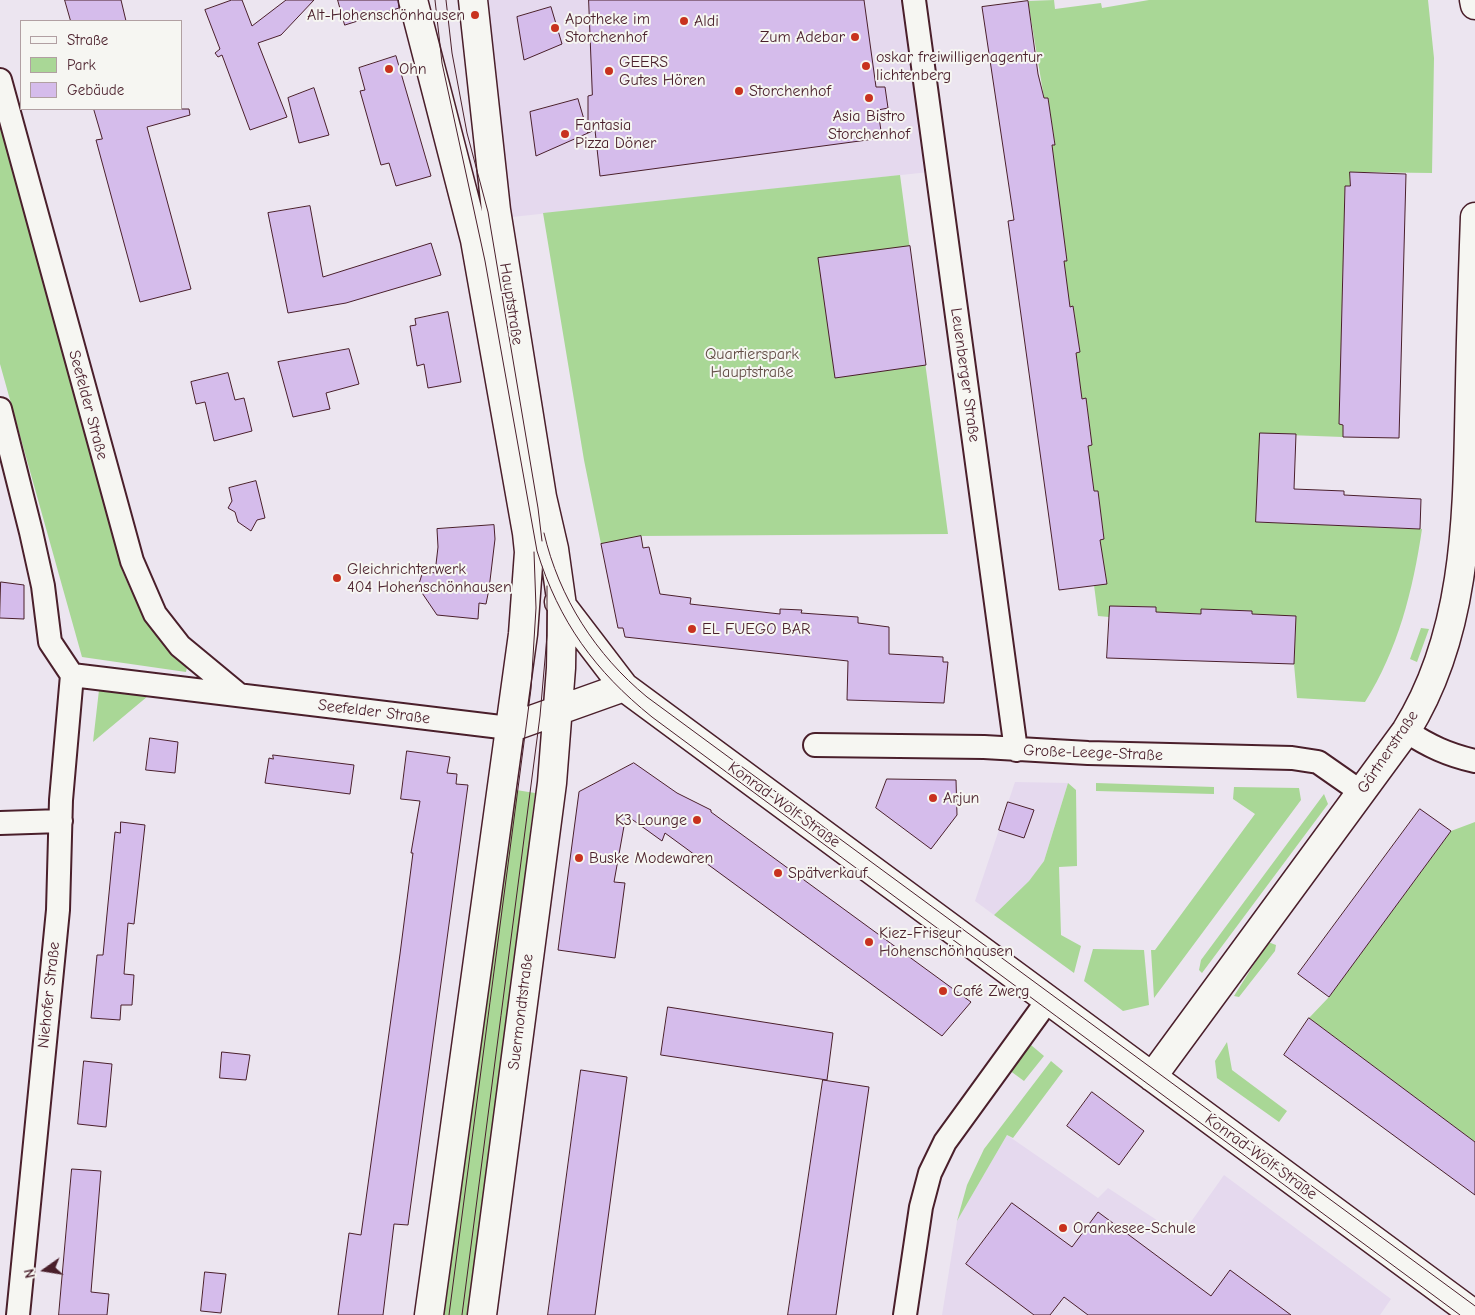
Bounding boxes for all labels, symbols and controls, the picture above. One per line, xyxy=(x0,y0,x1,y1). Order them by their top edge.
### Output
place label: Alt-Hohenschönhausen xyxy=(307,5,465,25)
marker: Alt-Hohenschönhausen xyxy=(469,9,481,21)
place label: Apotheke im Storchenhof xyxy=(565,9,650,47)
place label: Aldi xyxy=(694,11,719,31)
marker: Aldi xyxy=(678,15,690,27)
legend xyxy=(20,20,182,110)
marker: Apotheke im Storchenhof xyxy=(549,22,561,34)
place label: Zum Adebar xyxy=(760,27,845,47)
text: Straße xyxy=(67,31,108,49)
marker: Zum Adebar xyxy=(849,31,861,43)
place label: oskar freiwilligenagentur lichtenberg xyxy=(876,47,1042,85)
place label: GEERS Gutes Hören xyxy=(619,52,706,90)
text: Park xyxy=(67,56,96,74)
place label: Ohn xyxy=(399,59,427,79)
marker: oskar freiwilligenagentur lichtenberg xyxy=(860,60,872,72)
marker: Ohn xyxy=(383,63,395,75)
marker: GEERS Gutes Hören xyxy=(603,65,615,77)
text: Gebäude xyxy=(67,81,124,99)
place label: Storchenhof xyxy=(749,81,831,101)
marker: Storchenhof xyxy=(733,85,745,97)
marker: Asia Bistro Storchenhof xyxy=(863,92,875,104)
place label: Asia Bistro Storchenhof xyxy=(828,106,910,144)
place label: Fantasia Pizza Döner xyxy=(575,115,656,153)
marker: Fantasia Pizza Döner xyxy=(559,128,571,140)
street label: Hauptstraße xyxy=(495,262,527,346)
street label: Leuenberger Straße xyxy=(946,307,984,443)
park label: Quartierspark Hauptstraße xyxy=(705,344,799,382)
street label: Seefelder Straße xyxy=(64,348,112,462)
place label: Gleichrichterwerk 404 Hohenschönhausen xyxy=(347,559,512,597)
marker: Gleichrichterwerk 404 Hohenschönhausen xyxy=(331,572,343,584)
place label: EL FUEGO BAR xyxy=(702,619,811,639)
marker: EL FUEGO BAR xyxy=(686,623,698,635)
street label: Seefelder Straße xyxy=(317,696,431,728)
street label: Gärtnerstraße xyxy=(1353,707,1423,797)
street label: Große-Leege-Straße xyxy=(1023,741,1163,765)
street label: Konrad-Wolf-Straße xyxy=(724,758,844,852)
place label: Arjun xyxy=(943,788,979,808)
marker: Arjun xyxy=(927,792,939,804)
place label: K3 Lounge xyxy=(615,810,687,830)
marker: K3 Lounge xyxy=(691,814,703,826)
place label: Buske Modewaren xyxy=(589,848,713,868)
marker: Buske Modewaren xyxy=(573,852,585,864)
place label: Spätverkauf xyxy=(788,863,867,883)
marker: Spätverkauf xyxy=(772,867,784,879)
place label: Kiez-Friseur Hohenschönhausen xyxy=(879,923,1013,961)
marker: Kiez-Friseur Hohenschönhausen xyxy=(863,936,875,948)
street label: Niehofer Straße xyxy=(34,941,64,1049)
street label: Suermondtstraße xyxy=(504,953,538,1071)
place label: Café Zwerg xyxy=(953,981,1029,1001)
marker: Café Zwerg xyxy=(937,985,949,997)
street label: Konrad-Wolf-Straße xyxy=(1201,1110,1321,1204)
place label: Orankesee-Schule xyxy=(1073,1218,1196,1238)
marker: Orankesee-Schule xyxy=(1057,1222,1069,1234)
north arrow xyxy=(20,1245,70,1295)
text: N xyxy=(21,1267,39,1280)

